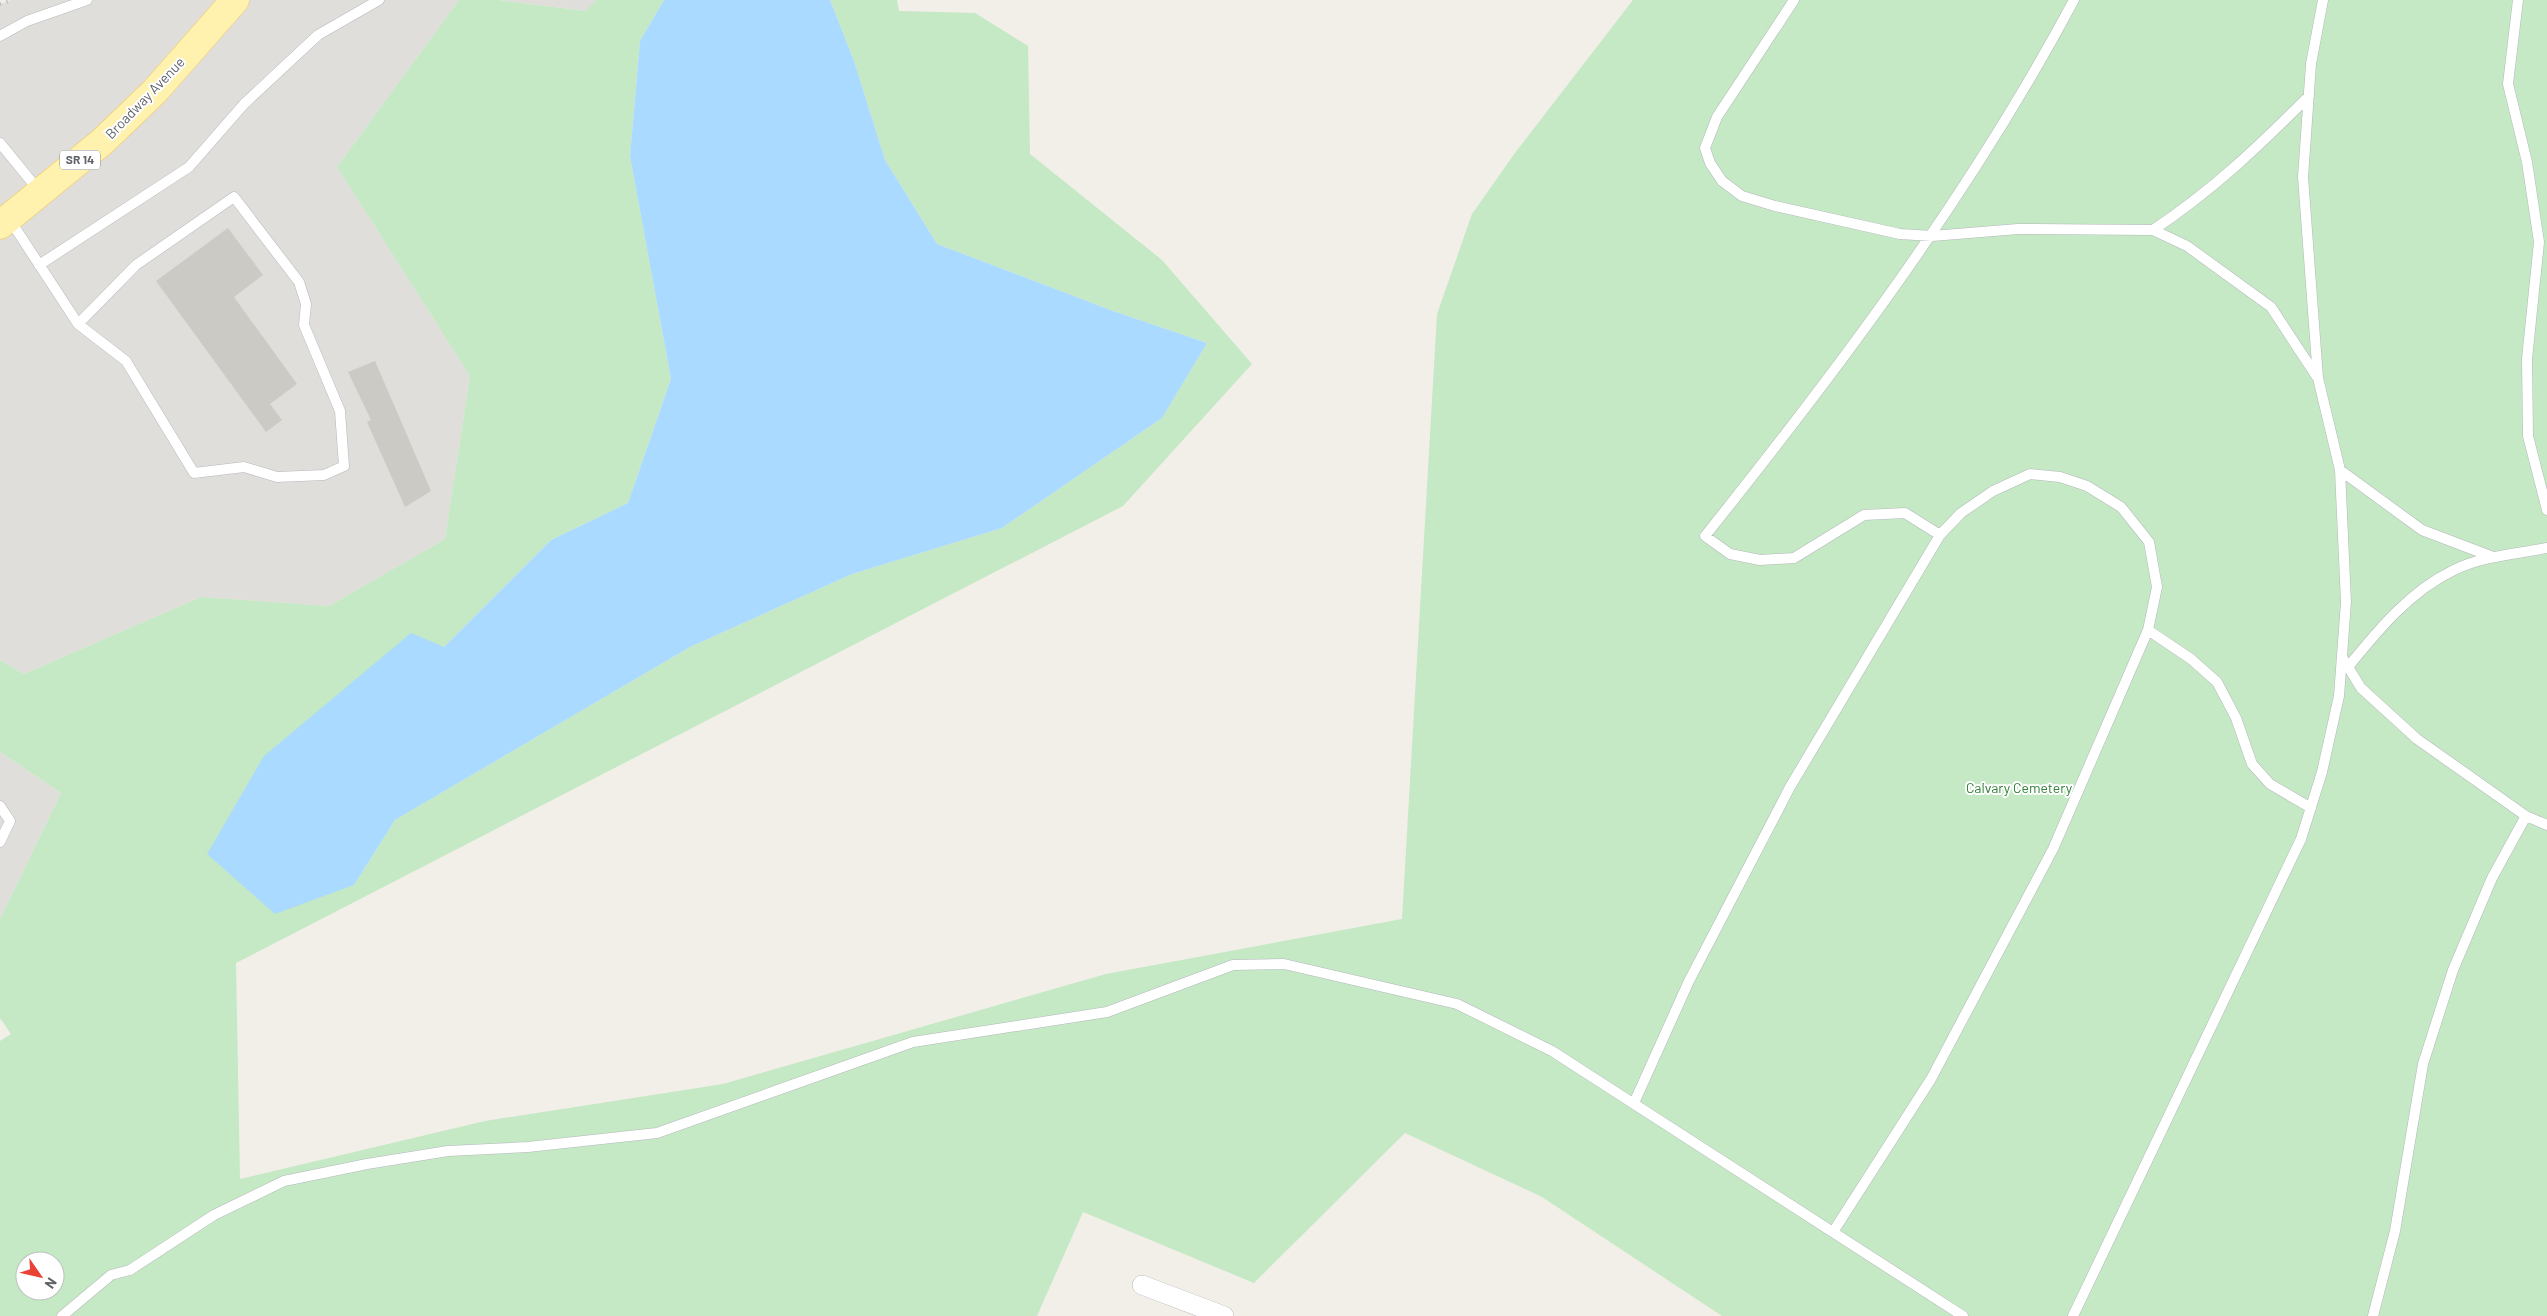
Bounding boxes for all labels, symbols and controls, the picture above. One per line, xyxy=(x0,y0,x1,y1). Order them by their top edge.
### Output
street label: Broadway Avenue xyxy=(101,53,188,142)
road number: SR 14 xyxy=(60,150,100,170)
park label: Calvary Cemetery xyxy=(1966,779,2073,796)
north arrow xyxy=(15,1251,65,1301)
text: N xyxy=(42,1275,61,1292)

